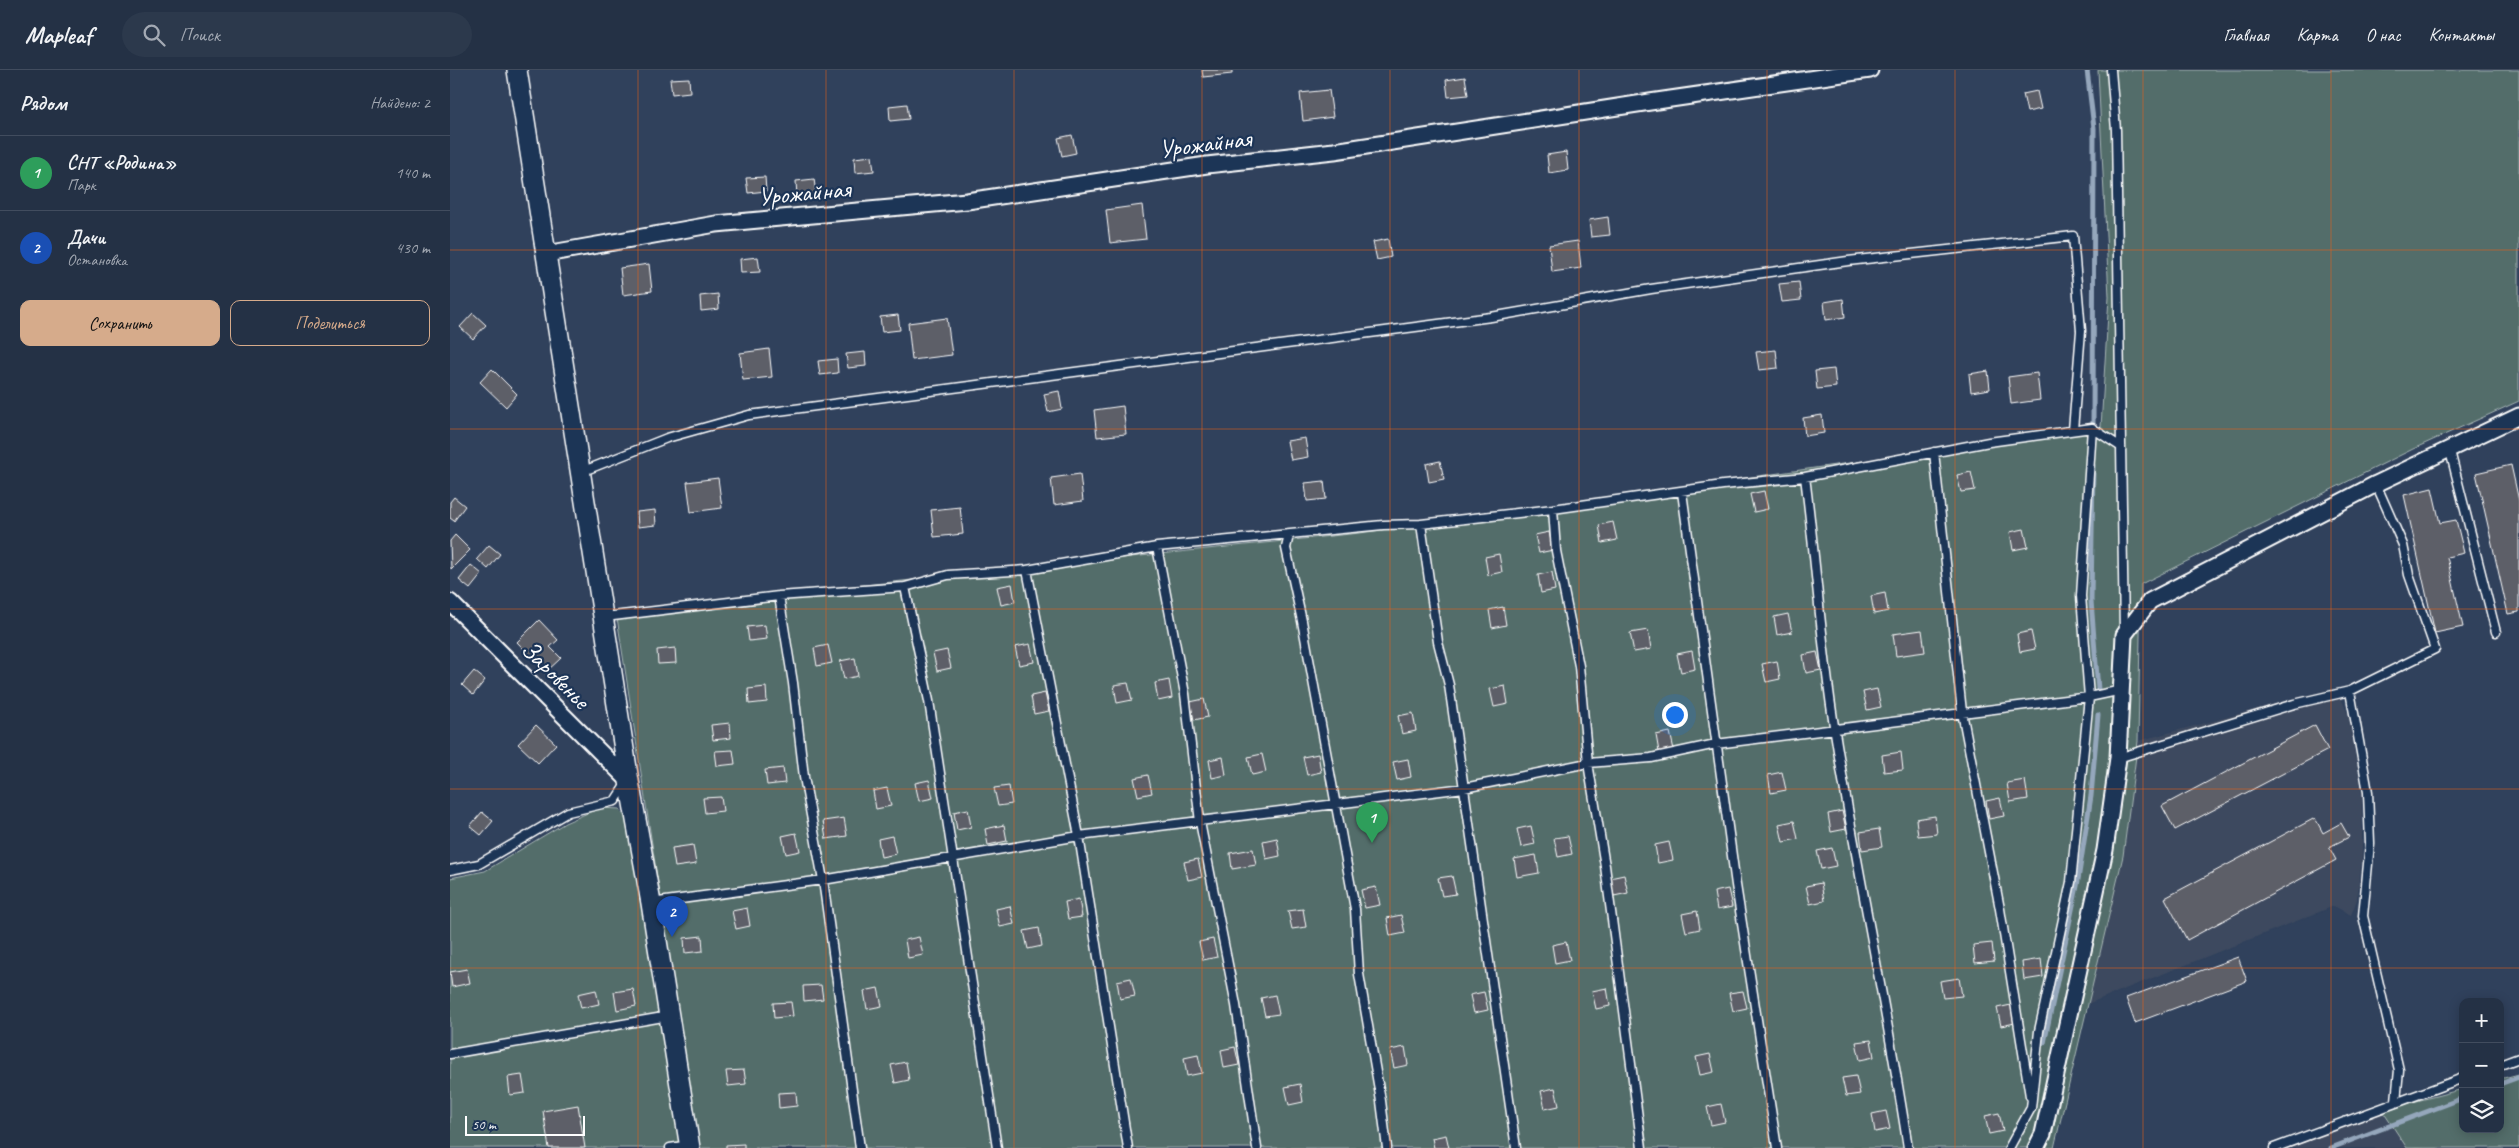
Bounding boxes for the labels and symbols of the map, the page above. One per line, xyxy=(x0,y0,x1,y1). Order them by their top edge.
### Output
street label: Урожайная xyxy=(1157,122,1255,166)
street label: Урожайная xyxy=(757,173,854,213)
street label: Заровенье xyxy=(514,633,598,717)
your location xyxy=(1662,702,1688,728)
pin: 1 xyxy=(1356,802,1388,843)
pin: 2 xyxy=(656,896,688,937)
scale bar xyxy=(465,1113,585,1136)

